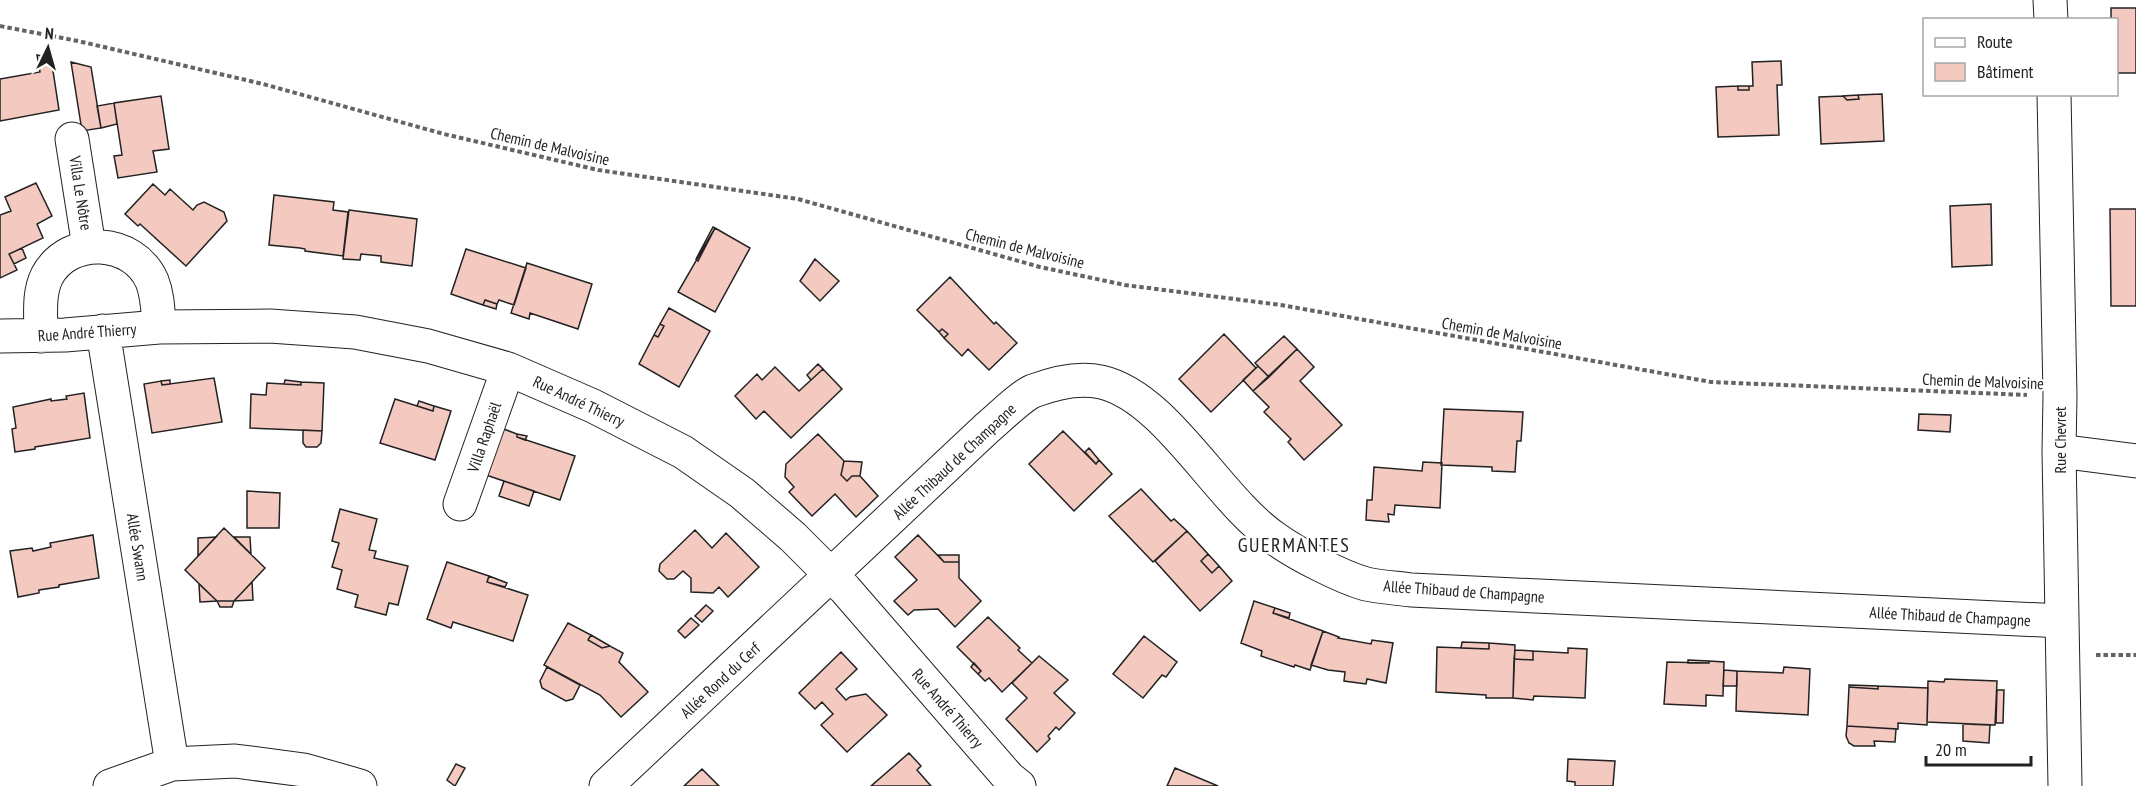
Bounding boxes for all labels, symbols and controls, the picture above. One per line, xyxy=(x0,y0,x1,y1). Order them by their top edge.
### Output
north arrow xyxy=(18,18,78,78)
legend xyxy=(1923,18,2118,96)
text: N xyxy=(44,23,54,43)
text: Route xyxy=(1977,30,2013,53)
text: Bâtiment xyxy=(1977,60,2034,83)
street label: Chemin de Malvoisine xyxy=(488,123,612,169)
street label: Villa Le Nôtre xyxy=(65,153,97,232)
street label: Chemin de Malvoisine xyxy=(964,224,1086,272)
street label: Chemin de Malvoisine xyxy=(1440,313,1564,353)
street label: Rue André Thierry xyxy=(37,319,137,345)
street label: Chemin de Malvoisine xyxy=(1922,369,2044,393)
street label: Rue André Thierry xyxy=(530,371,628,431)
street label: Villa Raphaël xyxy=(462,399,505,476)
street label: Allée Thibaud de Champagne xyxy=(888,399,1020,523)
street label: Rue Chevret xyxy=(2050,406,2070,473)
street label: Allée Swann xyxy=(123,512,153,582)
district label: GUERMANTES xyxy=(1238,532,1350,558)
street label: Allée Thibaud de Champagne xyxy=(1383,575,1545,607)
street label: Allée Thibaud de Champagne xyxy=(1869,602,2031,630)
street label: Allée Rond du Cerf xyxy=(676,637,765,722)
street label: Rue André Thierry xyxy=(908,664,988,752)
scale bar xyxy=(1926,729,2031,767)
text: 20 m xyxy=(1935,738,1967,761)

